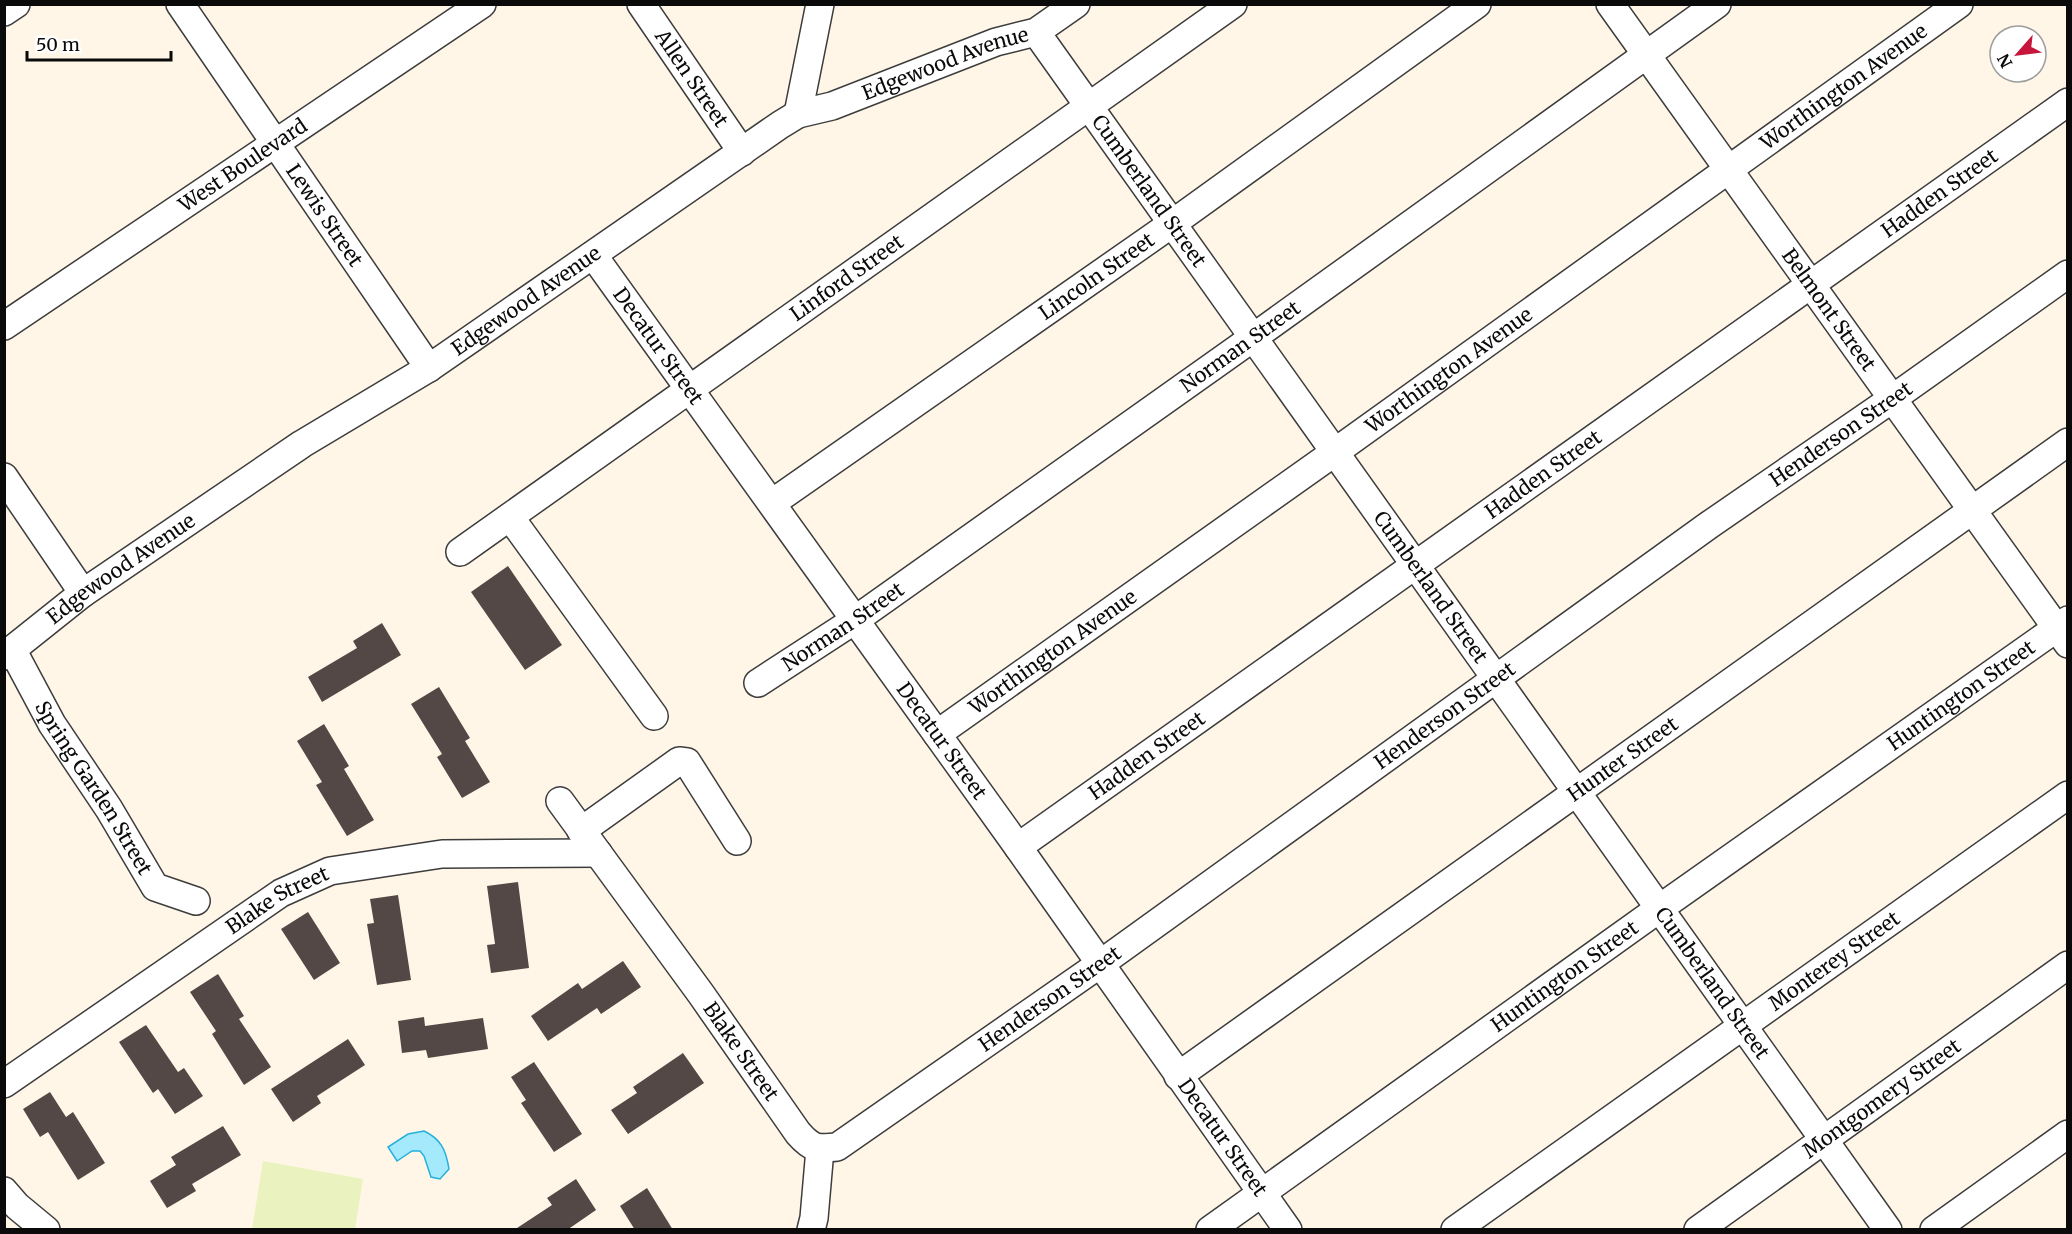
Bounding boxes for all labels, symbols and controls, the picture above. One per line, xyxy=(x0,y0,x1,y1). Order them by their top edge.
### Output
street label: Worthington Avenue xyxy=(1754,18,1932,155)
street label: Edgewood Avenue xyxy=(858,21,1031,105)
scale bar xyxy=(27,24,171,62)
street label: Allen Street xyxy=(650,24,734,132)
north arrow xyxy=(1988,24,2048,84)
text: 50 m xyxy=(36,33,80,56)
text: N xyxy=(1993,50,2017,71)
street label: Cumberland Street xyxy=(1087,110,1212,272)
street label: West Boulevard xyxy=(173,113,312,217)
street label: Hadden Street xyxy=(1876,143,2002,242)
street label: Lewis Street xyxy=(281,159,369,271)
street label: Lincoln Street xyxy=(1034,227,1159,325)
street label: Linford Street xyxy=(785,229,908,326)
street label: Edgewood Avenue xyxy=(446,240,605,361)
street label: Belmont Street xyxy=(1777,243,1882,376)
street label: Decatur Street xyxy=(608,282,709,409)
street label: Norman Street xyxy=(1175,295,1305,398)
street label: Worthington Avenue xyxy=(1359,301,1537,439)
street label: Henderson Street xyxy=(1765,376,1917,492)
street label: Hadden Street xyxy=(1480,424,1606,524)
street label: Cumberland Street xyxy=(1369,506,1494,668)
street label: Edgewood Avenue xyxy=(41,508,200,629)
street label: Norman Street xyxy=(777,576,909,676)
street label: Worthington Avenue xyxy=(963,584,1141,720)
street label: Huntington Street xyxy=(1882,634,2040,756)
street label: Henderson Street xyxy=(1369,656,1520,774)
street label: Decatur Street xyxy=(892,677,993,804)
street label: Spring Garden Street xyxy=(30,697,158,879)
street label: Hadden Street xyxy=(1084,705,1210,805)
street label: Hunter Street xyxy=(1562,711,1683,807)
street label: Blake Street xyxy=(221,860,333,939)
street label: Cumberland Street xyxy=(1650,902,1775,1064)
street label: Monterey Street xyxy=(1764,905,1904,1015)
street label: Huntington Street xyxy=(1486,915,1643,1037)
street label: Henderson Street xyxy=(974,940,1126,1057)
street label: Blake Street xyxy=(698,997,785,1106)
street label: Montgomery Street xyxy=(1798,1033,1965,1163)
street label: Decatur Street xyxy=(1173,1073,1273,1201)

